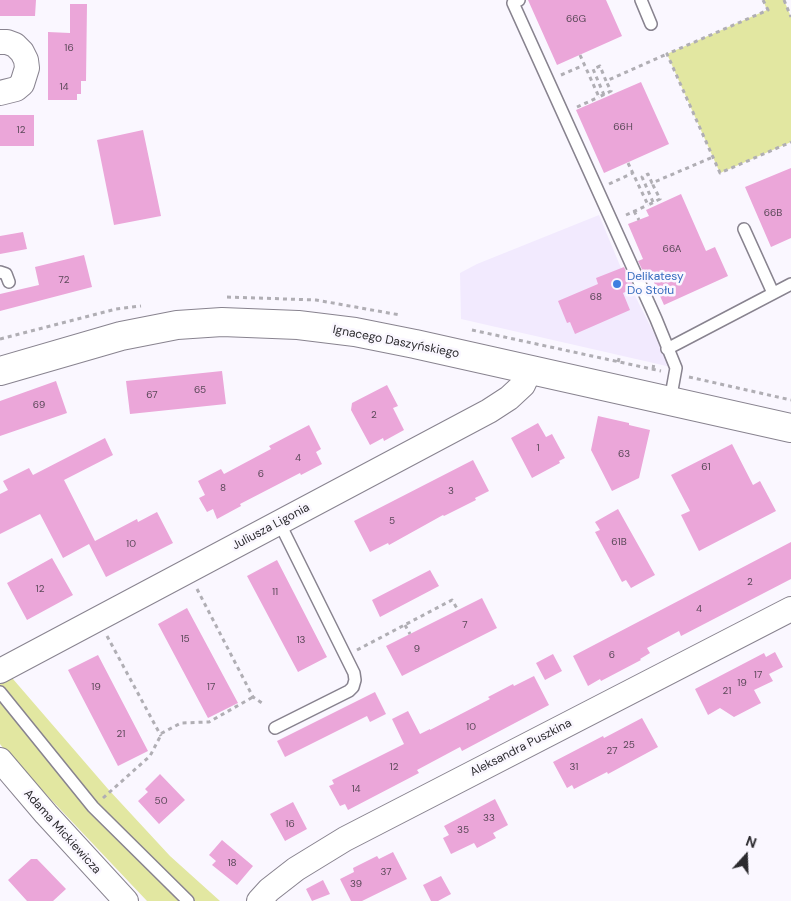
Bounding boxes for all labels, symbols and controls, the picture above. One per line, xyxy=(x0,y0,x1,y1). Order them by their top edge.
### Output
house number: 66G xyxy=(566,13,586,25)
house number: 16 xyxy=(64,42,74,54)
house number: 14 xyxy=(59,81,69,93)
house number: 66H xyxy=(613,121,633,133)
house number: 12 xyxy=(17,124,25,136)
house number: 66B xyxy=(764,207,782,219)
house number: 66A xyxy=(663,243,681,255)
place label: Delikatesy Do Stołu xyxy=(627,270,684,298)
house number: 72 xyxy=(59,274,69,286)
marker: Delikatesy Do Stołu xyxy=(611,278,623,290)
house number: 68 xyxy=(590,291,602,303)
street label: Ignacego Daszyńskiego xyxy=(332,323,460,361)
house number: 65 xyxy=(194,384,206,396)
house number: 67 xyxy=(146,389,158,401)
house number: 69 xyxy=(33,399,45,411)
house number: 2 xyxy=(371,409,377,421)
house number: 1 xyxy=(536,442,540,454)
house number: 63 xyxy=(618,448,630,460)
house number: 4 xyxy=(295,452,301,464)
house number: 61 xyxy=(701,461,711,473)
house number: 6 xyxy=(258,468,264,480)
house number: 8 xyxy=(220,482,226,494)
house number: 3 xyxy=(448,485,454,497)
street label: Juliusza Ligonia xyxy=(230,501,312,553)
house number: 5 xyxy=(389,515,395,527)
house number: 61B xyxy=(611,536,627,548)
house number: 10 xyxy=(126,538,136,550)
house number: 2 xyxy=(747,576,753,588)
house number: 12 xyxy=(36,583,44,595)
house number: 11 xyxy=(272,586,278,598)
house number: 4 xyxy=(696,603,702,615)
house number: 7 xyxy=(462,619,468,631)
house number: 15 xyxy=(180,633,190,645)
house number: 13 xyxy=(296,634,306,646)
house number: 9 xyxy=(414,643,420,655)
house number: 6 xyxy=(609,649,615,661)
house number: 17 xyxy=(754,669,762,681)
house number: 19 xyxy=(737,677,747,689)
house number: 19 xyxy=(91,681,101,693)
house number: 17 xyxy=(207,681,215,693)
house number: 21 xyxy=(723,685,731,697)
street label: Aleksandra Puszkina xyxy=(468,716,574,780)
house number: 10 xyxy=(466,721,476,733)
house number: 21 xyxy=(117,728,125,740)
house number: 25 xyxy=(623,739,635,751)
house number: 27 xyxy=(607,745,617,757)
house number: 12 xyxy=(390,761,398,773)
house number: 31 xyxy=(570,761,578,773)
house number: 14 xyxy=(351,783,361,795)
street label: Adama Mickiewicza xyxy=(20,787,104,877)
house number: 50 xyxy=(155,795,167,807)
house number: 33 xyxy=(483,812,495,824)
house number: 16 xyxy=(285,818,295,830)
house number: 35 xyxy=(457,824,469,836)
north arrow xyxy=(721,831,771,881)
text: N xyxy=(743,832,759,852)
house number: 18 xyxy=(227,857,237,869)
house number: 37 xyxy=(380,866,392,878)
house number: 39 xyxy=(350,878,362,890)

